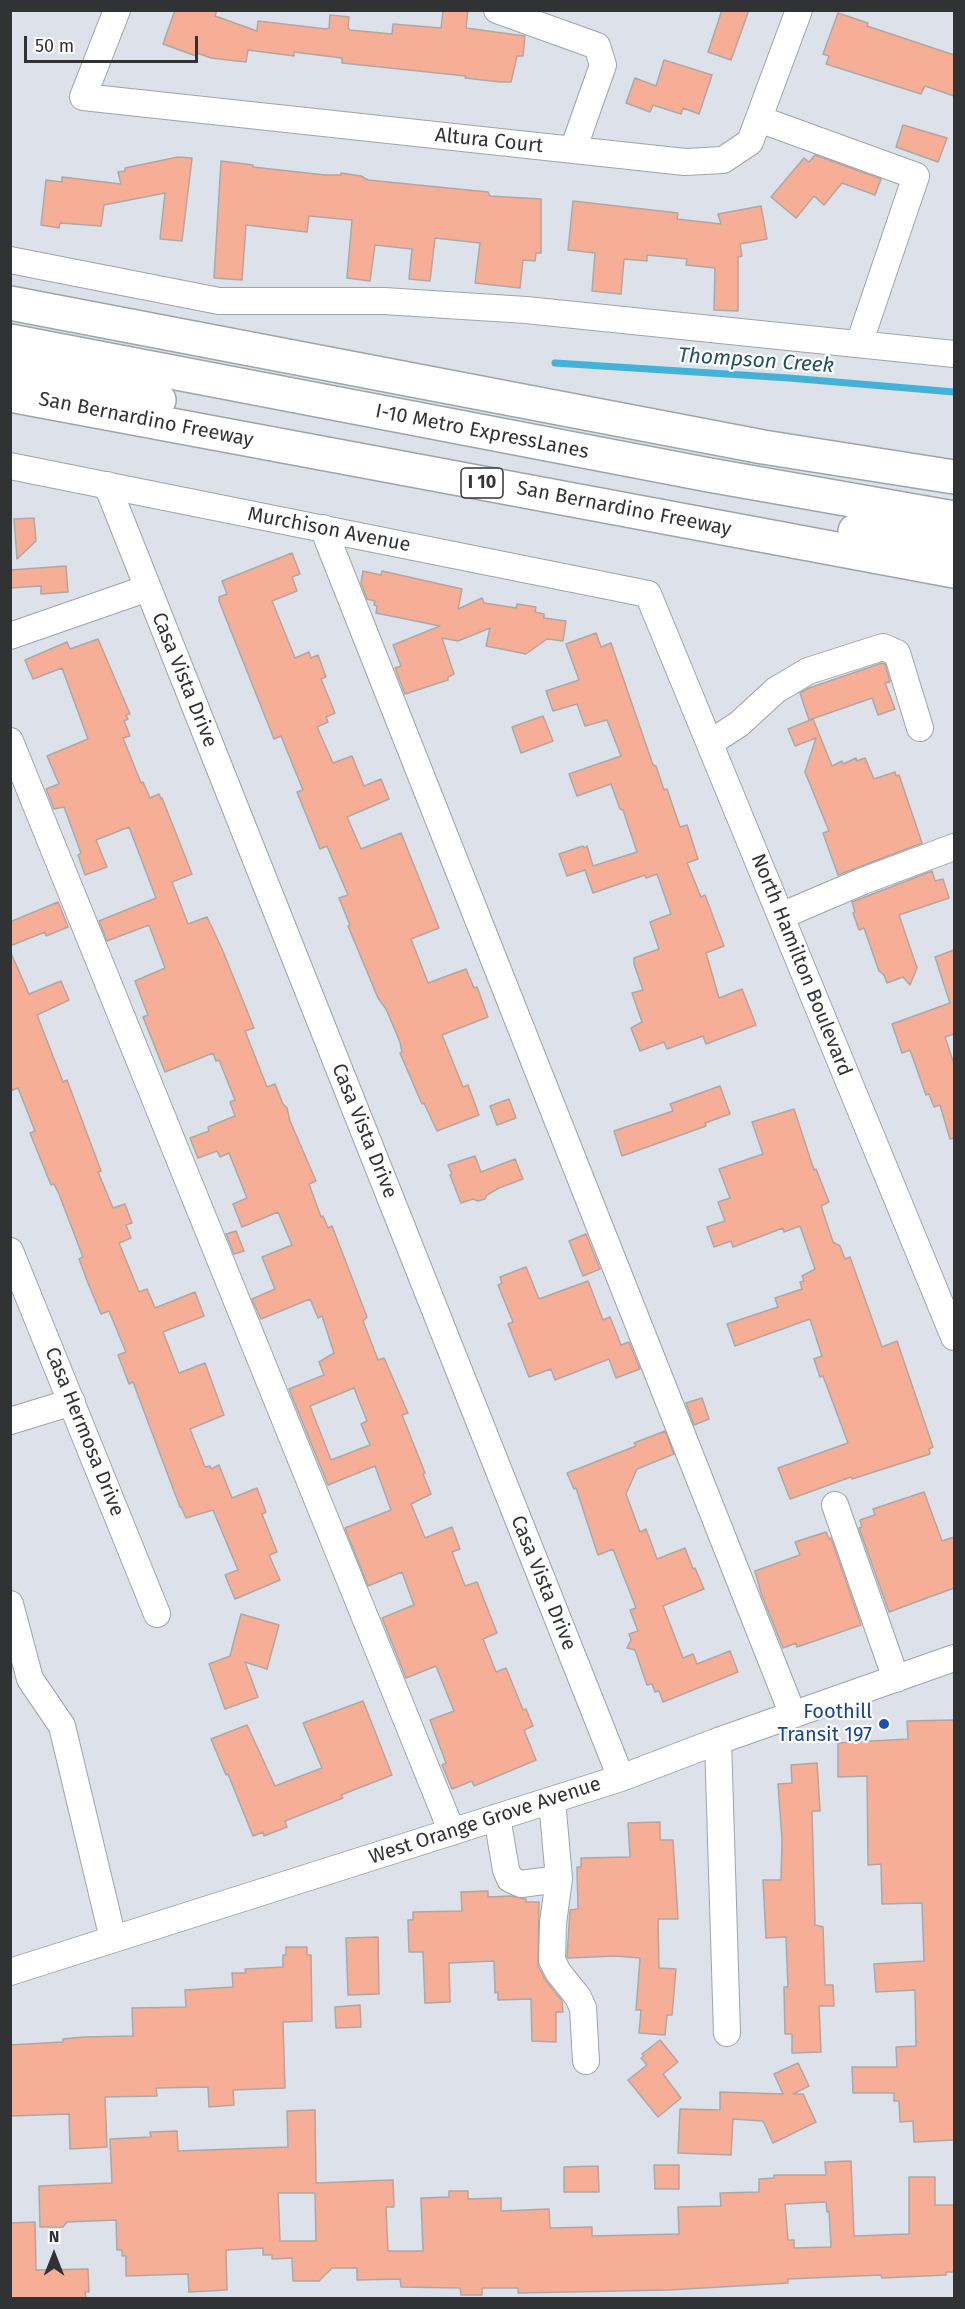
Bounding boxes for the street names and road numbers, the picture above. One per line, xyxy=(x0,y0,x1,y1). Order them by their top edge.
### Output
street label: Altura Court xyxy=(434,123,544,159)
street label: San Bernardino Freeway xyxy=(37,387,255,453)
street label: I-10 Metro ExpressLanes xyxy=(373,400,591,464)
road number: I 10 xyxy=(461,468,503,498)
street label: San Bernardino Freeway xyxy=(515,476,733,542)
street label: Murchison Avenue xyxy=(245,502,413,558)
street label: Casa Vista Drive xyxy=(146,609,222,751)
street label: North Hamilton Boulevard xyxy=(745,850,857,1080)
street label: Casa Vista Drive xyxy=(326,1060,402,1202)
street label: Casa Hermosa Drive xyxy=(39,1344,129,1520)
street label: Casa Vista Drive xyxy=(505,1512,581,1654)
street label: West Orange Grove Avenue xyxy=(366,1772,604,1870)

